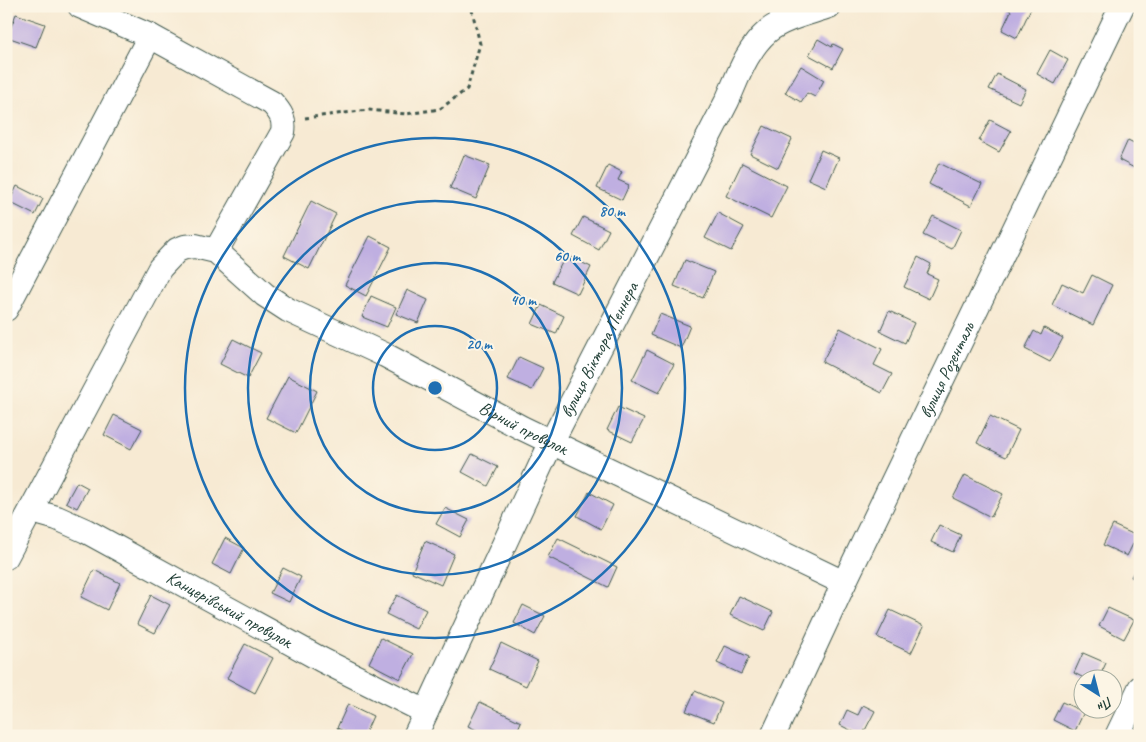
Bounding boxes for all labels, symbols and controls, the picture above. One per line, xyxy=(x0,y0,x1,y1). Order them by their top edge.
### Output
text: 80 m xyxy=(599,202,626,221)
text: 60 m xyxy=(554,247,581,266)
street label: вулиця Віктора Пеннера xyxy=(555,277,644,421)
text: 40 m xyxy=(510,291,537,310)
street label: вулиця Розенталь xyxy=(914,318,979,421)
text: 20 m xyxy=(466,335,493,354)
centre of rings xyxy=(426,379,444,397)
street label: Вірний провулок xyxy=(475,396,572,460)
street label: Канцерівський провулок xyxy=(163,566,297,653)
north arrow xyxy=(1074,670,1124,720)
text: Пн xyxy=(1094,693,1116,716)

